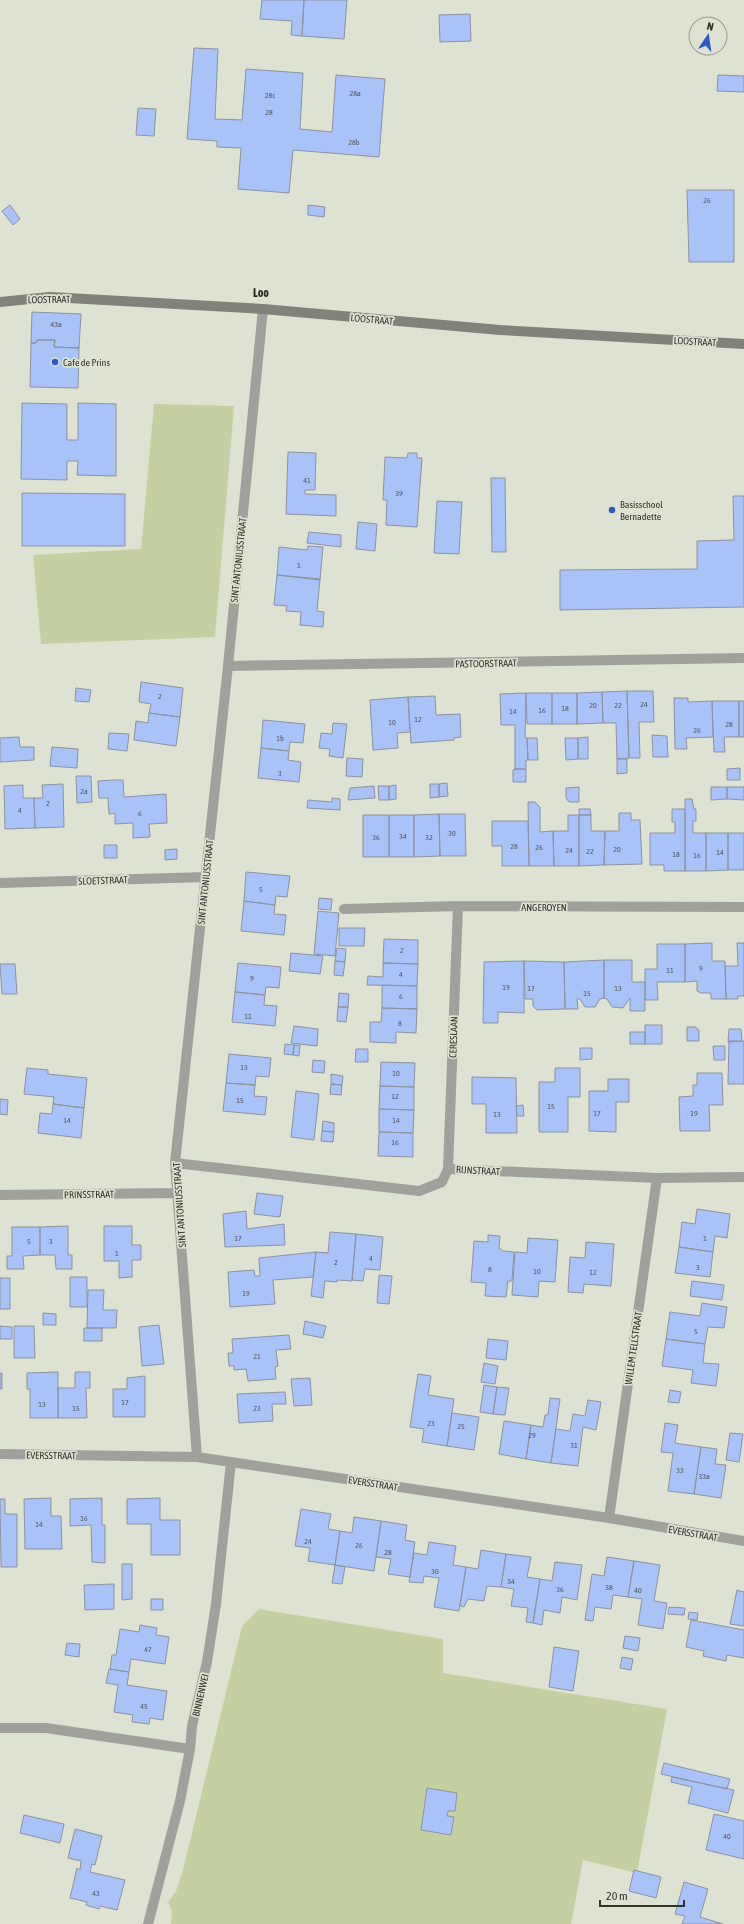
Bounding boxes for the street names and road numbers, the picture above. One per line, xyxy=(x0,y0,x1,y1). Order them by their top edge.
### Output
street label: LOOSTRAAT xyxy=(28,294,71,305)
street label: LOOSTRAAT xyxy=(350,312,394,327)
street label: LOOSTRAAT xyxy=(673,335,717,348)
street label: SINT ANTONIUSSTRAAT xyxy=(229,517,248,603)
street label: PASTOORSTRAAT xyxy=(455,657,518,670)
street label: SINT ANTONIUSSTRAAT xyxy=(196,839,215,925)
street label: SLOETSTRAAT xyxy=(78,874,129,887)
street label: ANGEROYEN xyxy=(521,902,567,913)
street label: CERESLAAN xyxy=(447,1016,460,1058)
street label: SINT ANTONIUSSTRAAT xyxy=(171,1161,188,1248)
street label: RIJNSTRAAT xyxy=(456,1164,501,1177)
street label: PRINSSTRAAT xyxy=(64,1189,115,1200)
street label: WILLEM TELLSTRAAT xyxy=(623,1310,644,1385)
street label: EVERSSTRAAT xyxy=(26,1450,77,1461)
street label: EVERSSTRAAT xyxy=(347,1474,399,1493)
street label: EVERSSTRAAT xyxy=(667,1524,719,1543)
street label: BINNENWEI xyxy=(190,1673,211,1717)

